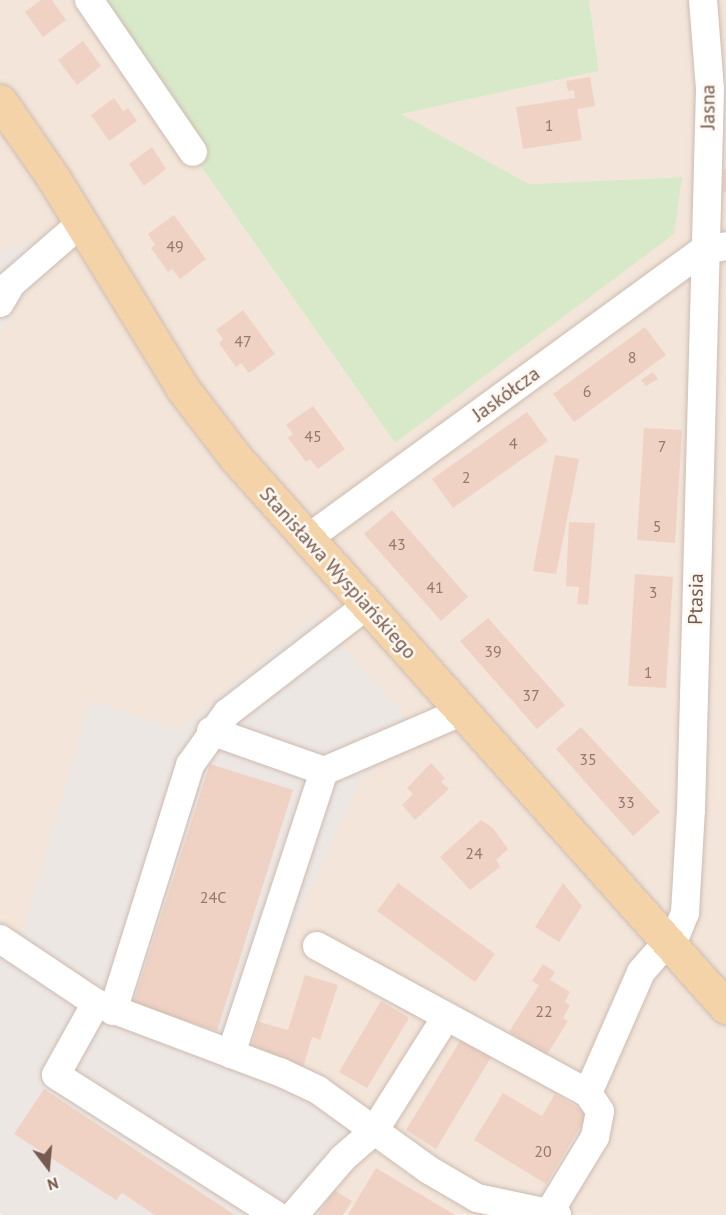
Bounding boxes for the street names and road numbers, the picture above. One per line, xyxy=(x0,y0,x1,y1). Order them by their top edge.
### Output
street label: Jasna xyxy=(696,84,720,130)
street label: Jaskółcza xyxy=(468,361,544,427)
street label: Stanisława Wyspiańskiego xyxy=(254,482,422,664)
street label: Ptasia xyxy=(684,573,708,625)

